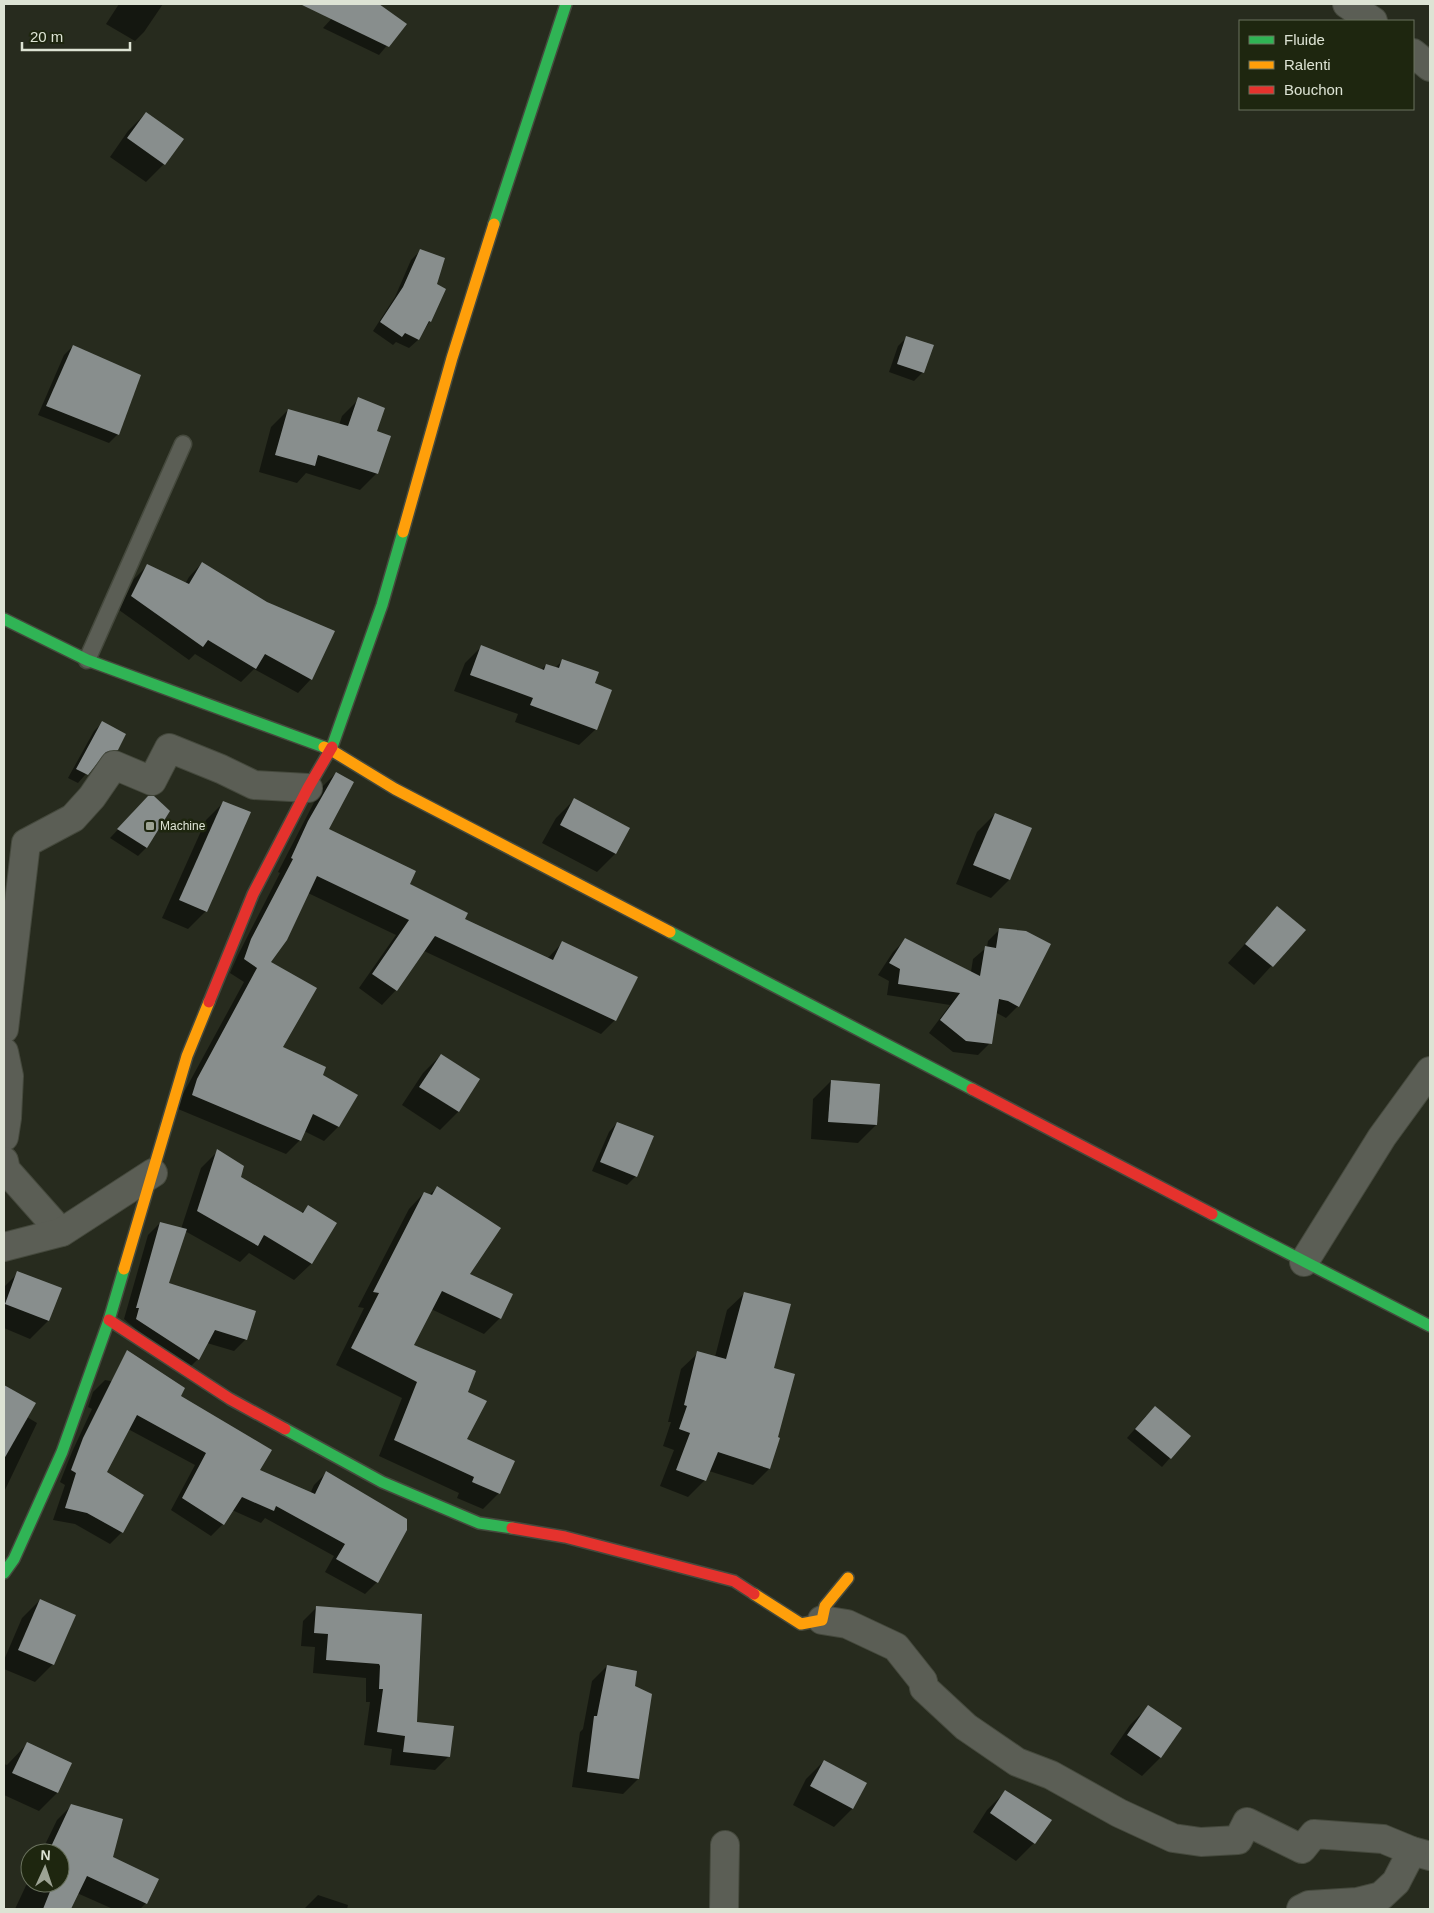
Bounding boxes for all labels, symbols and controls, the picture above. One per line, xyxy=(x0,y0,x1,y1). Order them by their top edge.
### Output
scale bar xyxy=(22,20,130,52)
legend xyxy=(1239,20,1414,110)
text: 20 m xyxy=(30,28,63,45)
text: Fluide xyxy=(1284,31,1325,48)
text: Ralenti xyxy=(1284,56,1331,73)
text: Bouchon xyxy=(1284,81,1343,98)
place label: Machine xyxy=(160,819,206,833)
marker: Machine xyxy=(144,820,156,832)
north arrow xyxy=(20,1843,70,1893)
text: N xyxy=(40,1847,51,1863)

